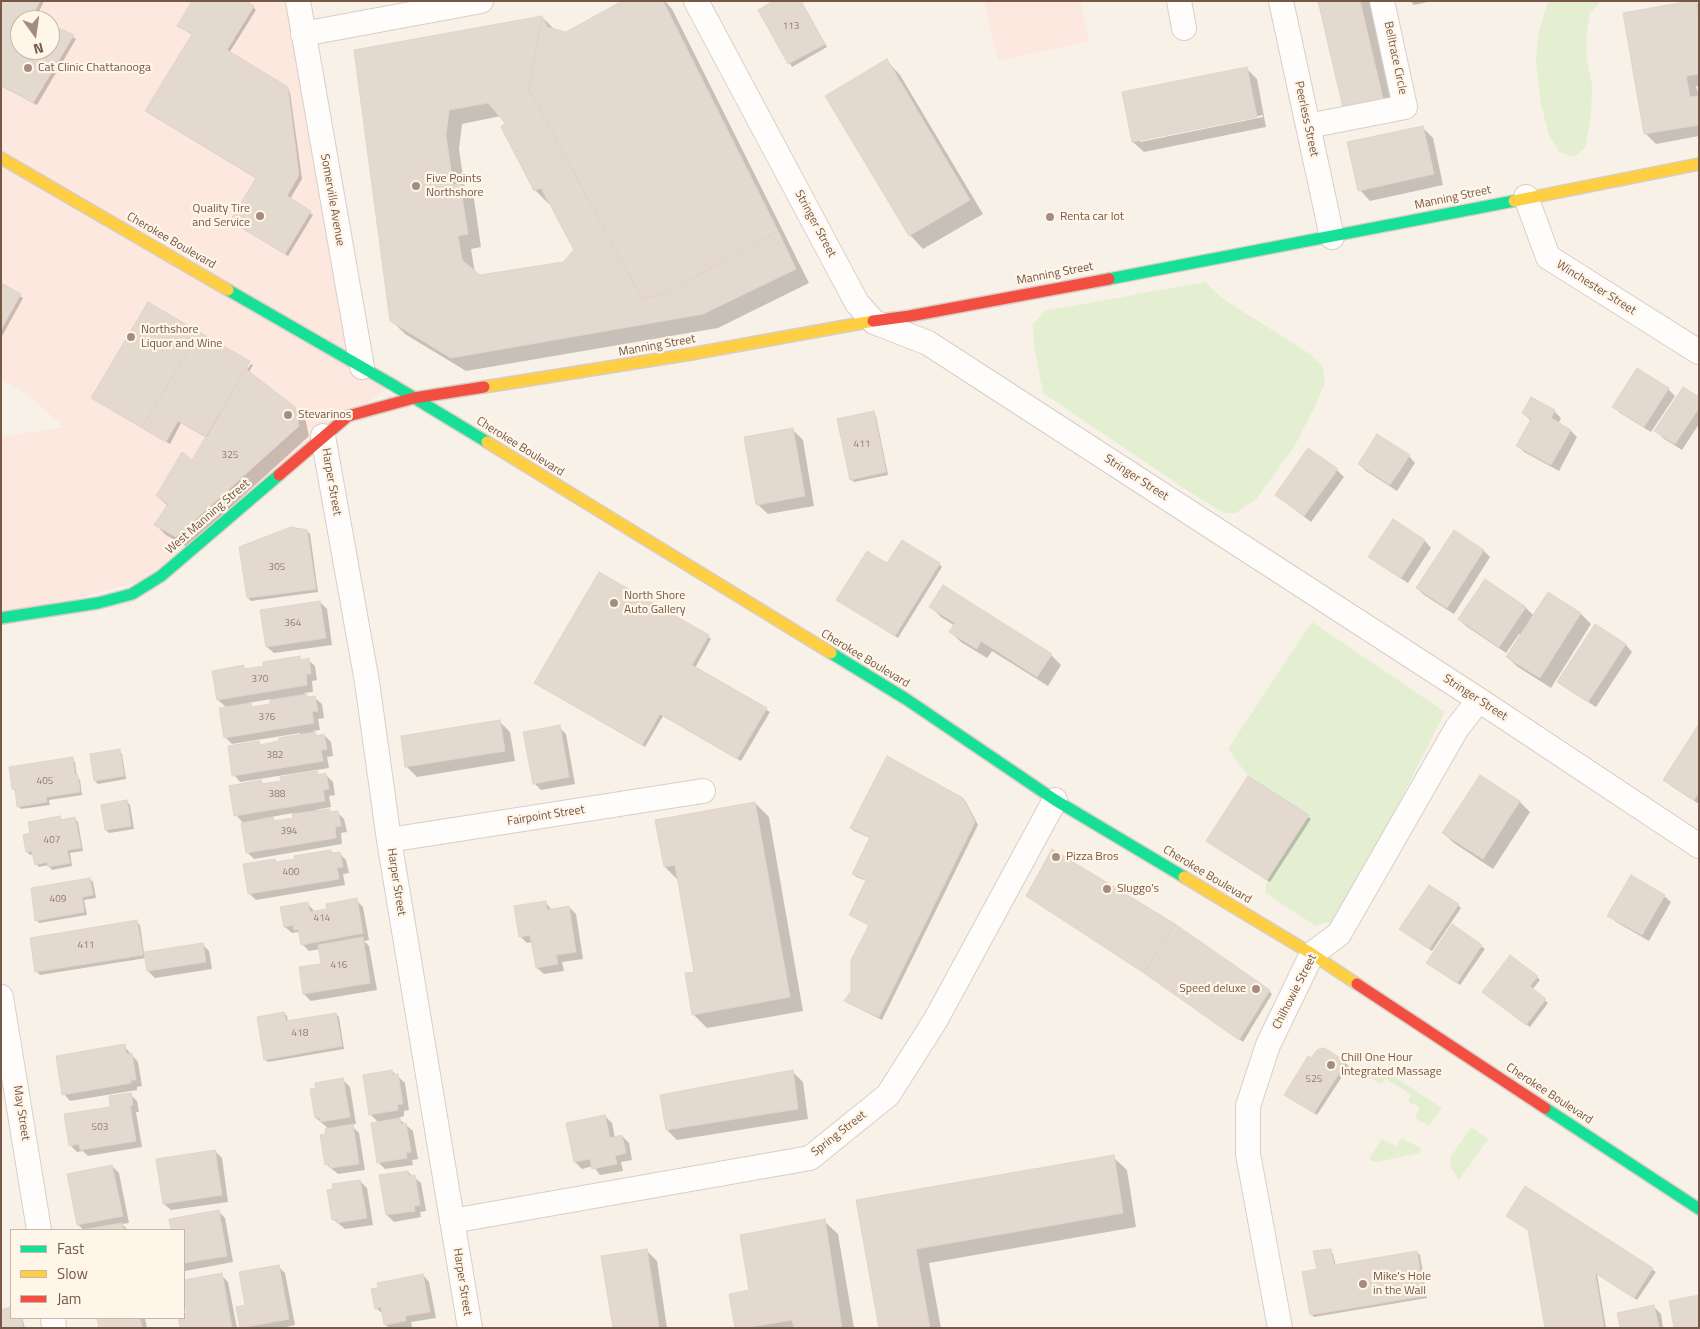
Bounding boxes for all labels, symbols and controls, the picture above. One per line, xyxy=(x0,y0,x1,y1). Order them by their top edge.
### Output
north arrow xyxy=(10,10,60,60)
street label: Belltrace Circle xyxy=(1380,20,1410,96)
house number: 113 xyxy=(783,21,799,33)
text: N xyxy=(31,38,46,60)
place label: Cat Clinic Chattanooga xyxy=(38,61,151,75)
marker: Cat Clinic Chattanooga xyxy=(22,62,34,74)
street label: Peerless Street xyxy=(1291,80,1321,158)
street label: Somerville Avenue xyxy=(317,153,347,247)
place label: Five Points Northshore xyxy=(426,172,484,200)
marker: Five Points Northshore xyxy=(410,180,422,192)
street label: Manning Street xyxy=(1413,183,1493,213)
street label: Stringer Street xyxy=(791,188,839,260)
place label: Quality Tire and Service xyxy=(192,202,250,230)
street label: Cherokee Boulevard xyxy=(124,210,218,272)
marker: Quality Tire and Service xyxy=(254,210,266,222)
place label: Renta car lot xyxy=(1060,210,1124,224)
marker: Renta car lot xyxy=(1044,211,1056,223)
street label: Winchester Street xyxy=(1554,258,1638,318)
street label: Manning Street xyxy=(1015,260,1095,288)
place label: Northshore Liquor and Wine xyxy=(141,323,222,351)
marker: Northshore Liquor and Wine xyxy=(125,331,137,343)
street label: Manning Street xyxy=(617,332,697,360)
place label: Stevarinos xyxy=(298,408,351,422)
marker: Stevarinos xyxy=(282,409,294,421)
street label: Cherokee Boulevard xyxy=(474,414,566,480)
house number: 411 xyxy=(854,439,870,451)
street label: Harper Street xyxy=(318,447,344,517)
house number: 325 xyxy=(222,450,238,462)
street label: Stringer Street xyxy=(1101,452,1171,504)
street label: West Manning Street xyxy=(163,477,253,557)
house number: 305 xyxy=(269,562,285,574)
place label: North Shore Auto Gallery xyxy=(624,589,686,617)
marker: North Shore Auto Gallery xyxy=(608,597,620,609)
house number: 364 xyxy=(285,618,301,630)
street label: Cherokee Boulevard xyxy=(818,627,912,691)
street label: Stringer Street xyxy=(1440,672,1510,724)
house number: 370 xyxy=(252,674,268,686)
house number: 376 xyxy=(259,712,275,724)
house number: 382 xyxy=(267,750,283,762)
house number: 405 xyxy=(37,776,53,788)
house number: 388 xyxy=(269,789,285,801)
street label: Fairpoint Street xyxy=(506,803,586,829)
house number: 394 xyxy=(281,826,297,838)
house number: 407 xyxy=(44,835,60,847)
street label: Cherokee Boulevard xyxy=(1160,843,1254,907)
street label: Harper Street xyxy=(384,847,408,917)
place label: Pizza Bros xyxy=(1066,850,1119,864)
marker: Pizza Bros xyxy=(1050,851,1062,863)
house number: 400 xyxy=(283,867,299,879)
place label: Sluggo's xyxy=(1117,882,1159,896)
marker: Sluggo's xyxy=(1101,883,1113,895)
house number: 409 xyxy=(50,894,66,906)
house number: 414 xyxy=(314,913,330,925)
house number: 411 xyxy=(78,940,94,952)
street label: Chilhowie Street xyxy=(1270,952,1320,1032)
house number: 416 xyxy=(331,960,347,972)
place label: Speed deluxe xyxy=(1179,982,1246,996)
marker: Speed deluxe xyxy=(1250,983,1262,995)
house number: 418 xyxy=(292,1028,308,1040)
place label: Chill One Hour Integrated Massage xyxy=(1341,1051,1442,1079)
marker: Chill One Hour Integrated Massage xyxy=(1325,1059,1337,1071)
street label: Cherokee Boulevard xyxy=(1503,1061,1595,1127)
house number: 525 xyxy=(1306,1074,1322,1086)
street label: May Street xyxy=(10,1085,32,1141)
street label: Spring Street xyxy=(809,1108,869,1160)
house number: 503 xyxy=(92,1122,108,1134)
legend xyxy=(10,1229,185,1319)
text: Fast xyxy=(57,1237,84,1260)
street label: Harper Street xyxy=(450,1247,474,1317)
text: Slow xyxy=(57,1262,88,1285)
place label: Mike's Hole in the Wall xyxy=(1373,1270,1431,1298)
marker: Mike's Hole in the Wall xyxy=(1357,1278,1369,1290)
text: Jam xyxy=(57,1287,81,1310)

